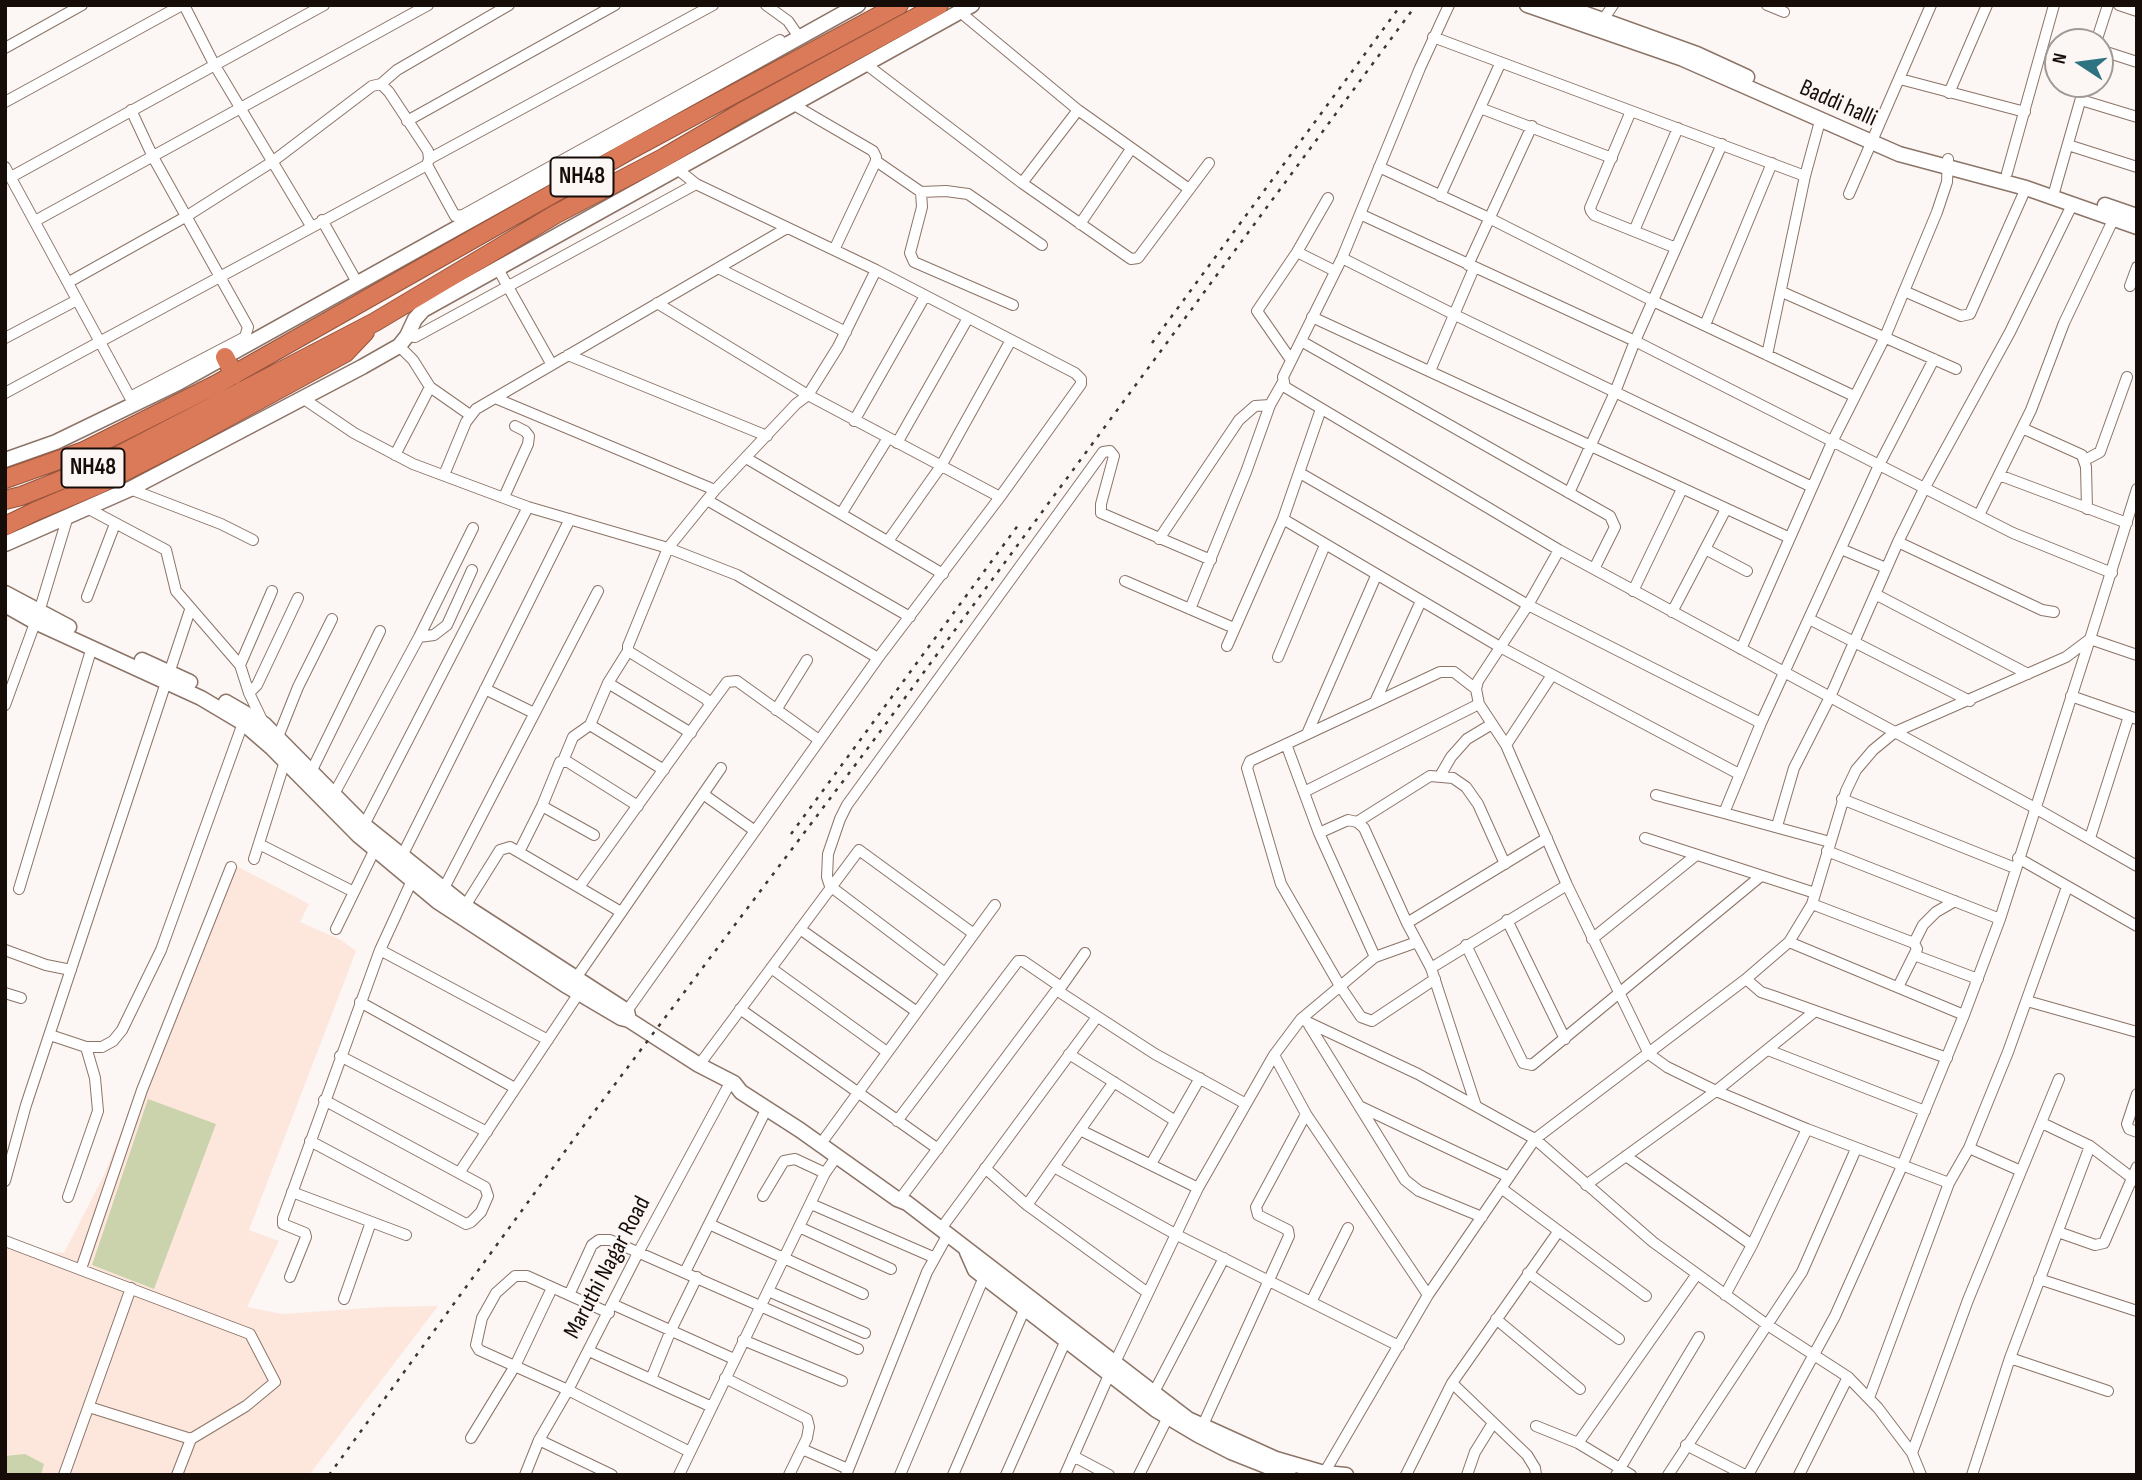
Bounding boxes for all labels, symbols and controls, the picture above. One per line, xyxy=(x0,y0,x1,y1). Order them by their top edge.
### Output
north arrow xyxy=(2044,28,2114,98)
text: N xyxy=(2048,51,2072,66)
street label: Baddi halli xyxy=(1795,74,1881,134)
road number: NH48 xyxy=(550,158,614,196)
road number: NH48 xyxy=(62,448,124,488)
street label: Maruthi Nagar Road xyxy=(558,1192,658,1344)

